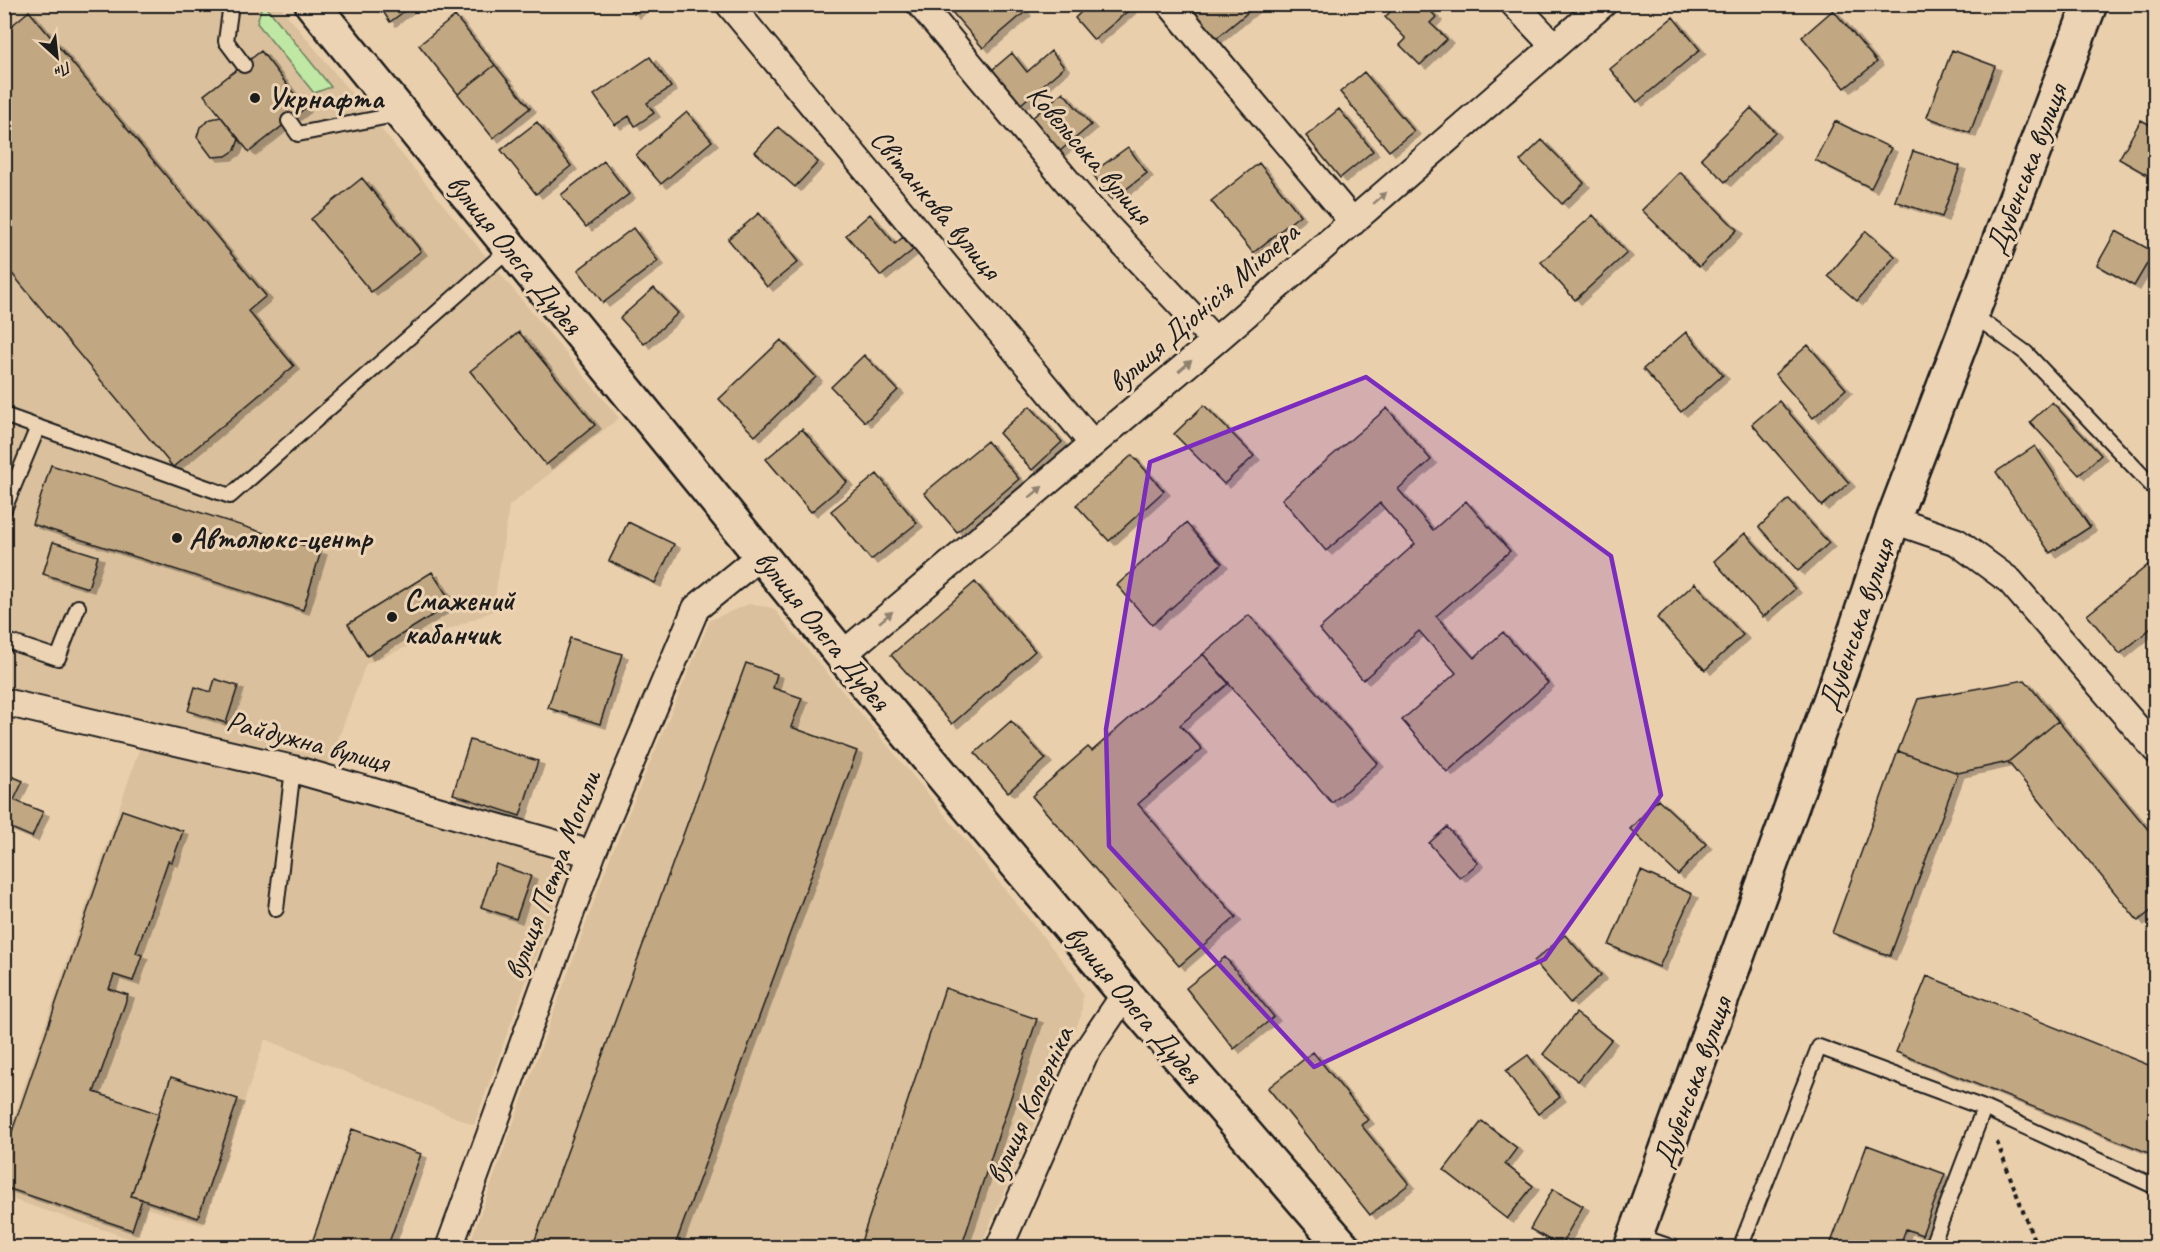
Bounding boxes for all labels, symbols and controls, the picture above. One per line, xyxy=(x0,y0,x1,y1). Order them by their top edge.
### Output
north arrow xyxy=(27,27,87,87)
text: Пн xyxy=(51,57,75,83)
street label: Ковельська вулиця xyxy=(1019,76,1163,234)
street label: Дубенська вулиця xyxy=(1976,76,2077,259)
place label: Укрнафта xyxy=(267,79,385,117)
marker: Укрнафта xyxy=(248,91,262,105)
street label: Світанкова вулиця xyxy=(862,121,1012,289)
street label: вулиця Олега Дудєя xyxy=(438,166,592,343)
one-way arrow xyxy=(1372,192,1387,205)
street label: вулиця Діонісія Міклера xyxy=(1099,212,1308,401)
one-way arrow xyxy=(1177,360,1193,373)
one-way arrow xyxy=(1028,486,1044,499)
place label: Автолюкс-центр xyxy=(189,519,374,557)
marker: Автолюкс-центр xyxy=(170,531,184,545)
street label: Дубенська вулиця xyxy=(1809,532,1904,716)
street label: вулиця Олега Дудєя xyxy=(746,542,900,719)
place label: Смажений кабанчик xyxy=(404,581,517,653)
marker: Смажений кабанчик xyxy=(385,610,399,624)
one-way arrow xyxy=(878,611,894,624)
street label: Райдужна вулиця xyxy=(223,701,396,782)
street label: вулиця Петра Могили xyxy=(495,764,610,985)
street label: вулиця Олега Дудєя xyxy=(1056,917,1212,1092)
street label: Дубенська вулиця xyxy=(1644,989,1741,1173)
street label: вулиця Коперніка xyxy=(976,1019,1083,1190)

